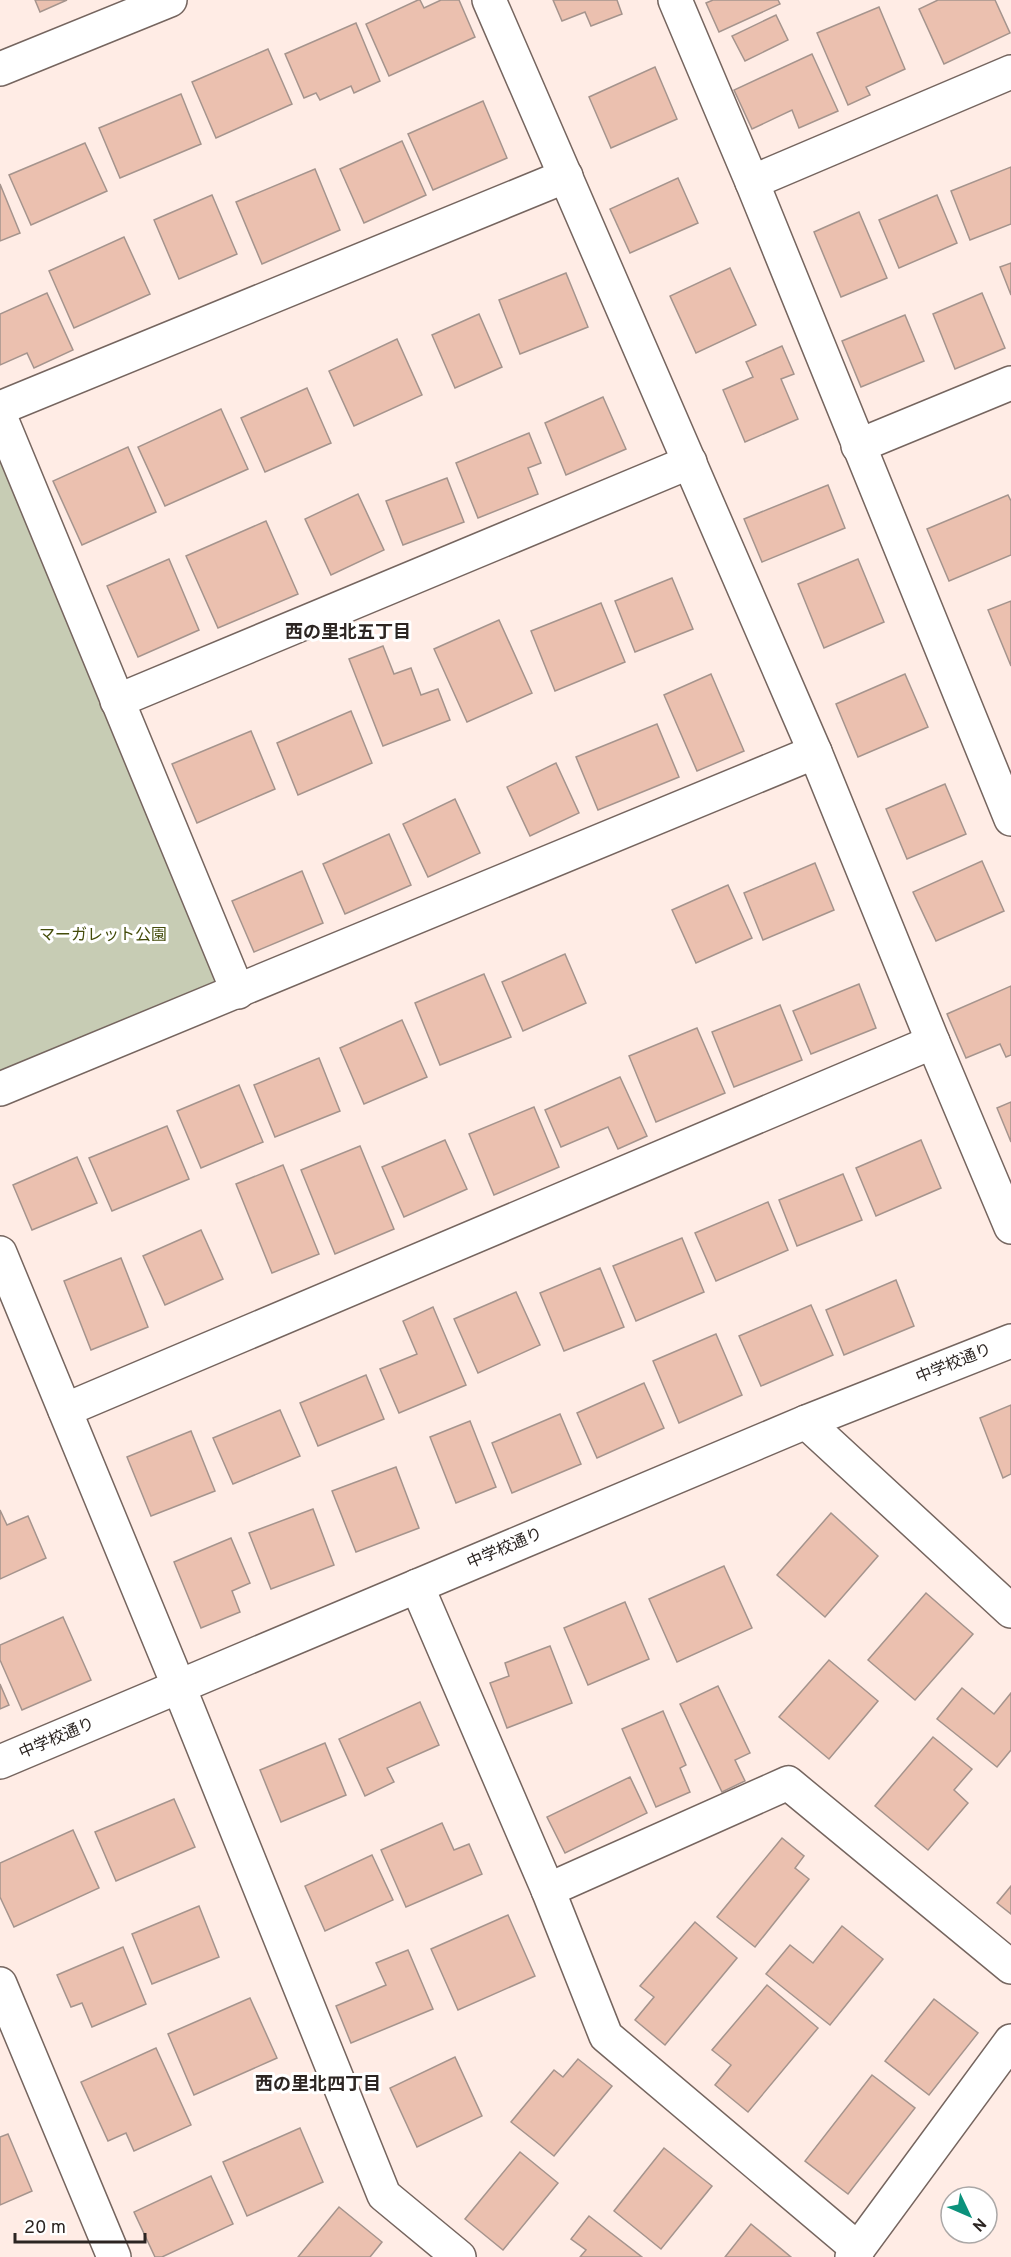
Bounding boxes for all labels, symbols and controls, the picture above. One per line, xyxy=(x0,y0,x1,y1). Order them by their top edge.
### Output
district label: 西の里北五丁目 xyxy=(285,622,411,645)
park label: マーガレット公園 xyxy=(39,926,167,946)
street label: 中学校通り xyxy=(913,1340,995,1388)
street label: 中学校通り xyxy=(464,1524,546,1574)
street label: 中学校通り xyxy=(16,1714,98,1764)
district label: 西の里北四丁目 xyxy=(255,2074,381,2097)
north arrow xyxy=(939,2185,999,2245)
scale bar xyxy=(15,2206,146,2244)
text: N xyxy=(967,2213,990,2235)
text: 20 m xyxy=(24,2217,66,2240)

